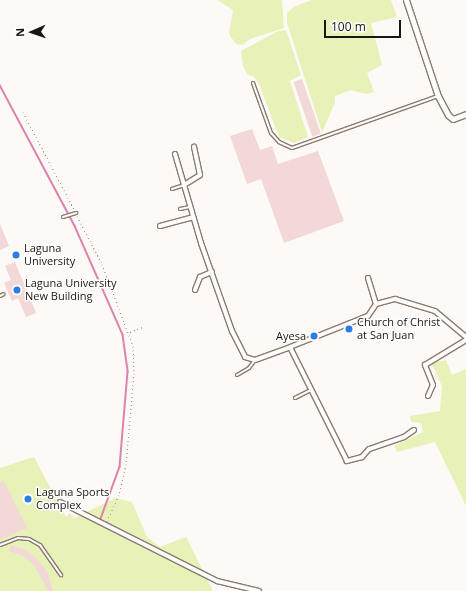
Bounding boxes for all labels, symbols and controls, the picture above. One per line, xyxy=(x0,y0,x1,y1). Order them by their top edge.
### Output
north arrow xyxy=(12,12,52,52)
scale bar xyxy=(326,12,403,38)
text: 100 m xyxy=(331,18,366,35)
text: N xyxy=(12,28,27,37)
place label: Laguna University xyxy=(24,242,75,268)
marker: Laguna University xyxy=(11,250,21,260)
place label: Laguna University New Building xyxy=(25,277,116,303)
marker: Laguna University New Building xyxy=(12,285,22,295)
place label: Church of Christ at San Juan xyxy=(357,316,440,342)
marker: Church of Christ at San Juan xyxy=(344,324,354,334)
place label: Ayesa xyxy=(276,329,306,343)
marker: Ayesa xyxy=(309,331,319,341)
place label: Laguna Sports Complex xyxy=(36,486,109,512)
marker: Laguna Sports Complex xyxy=(23,494,33,504)

